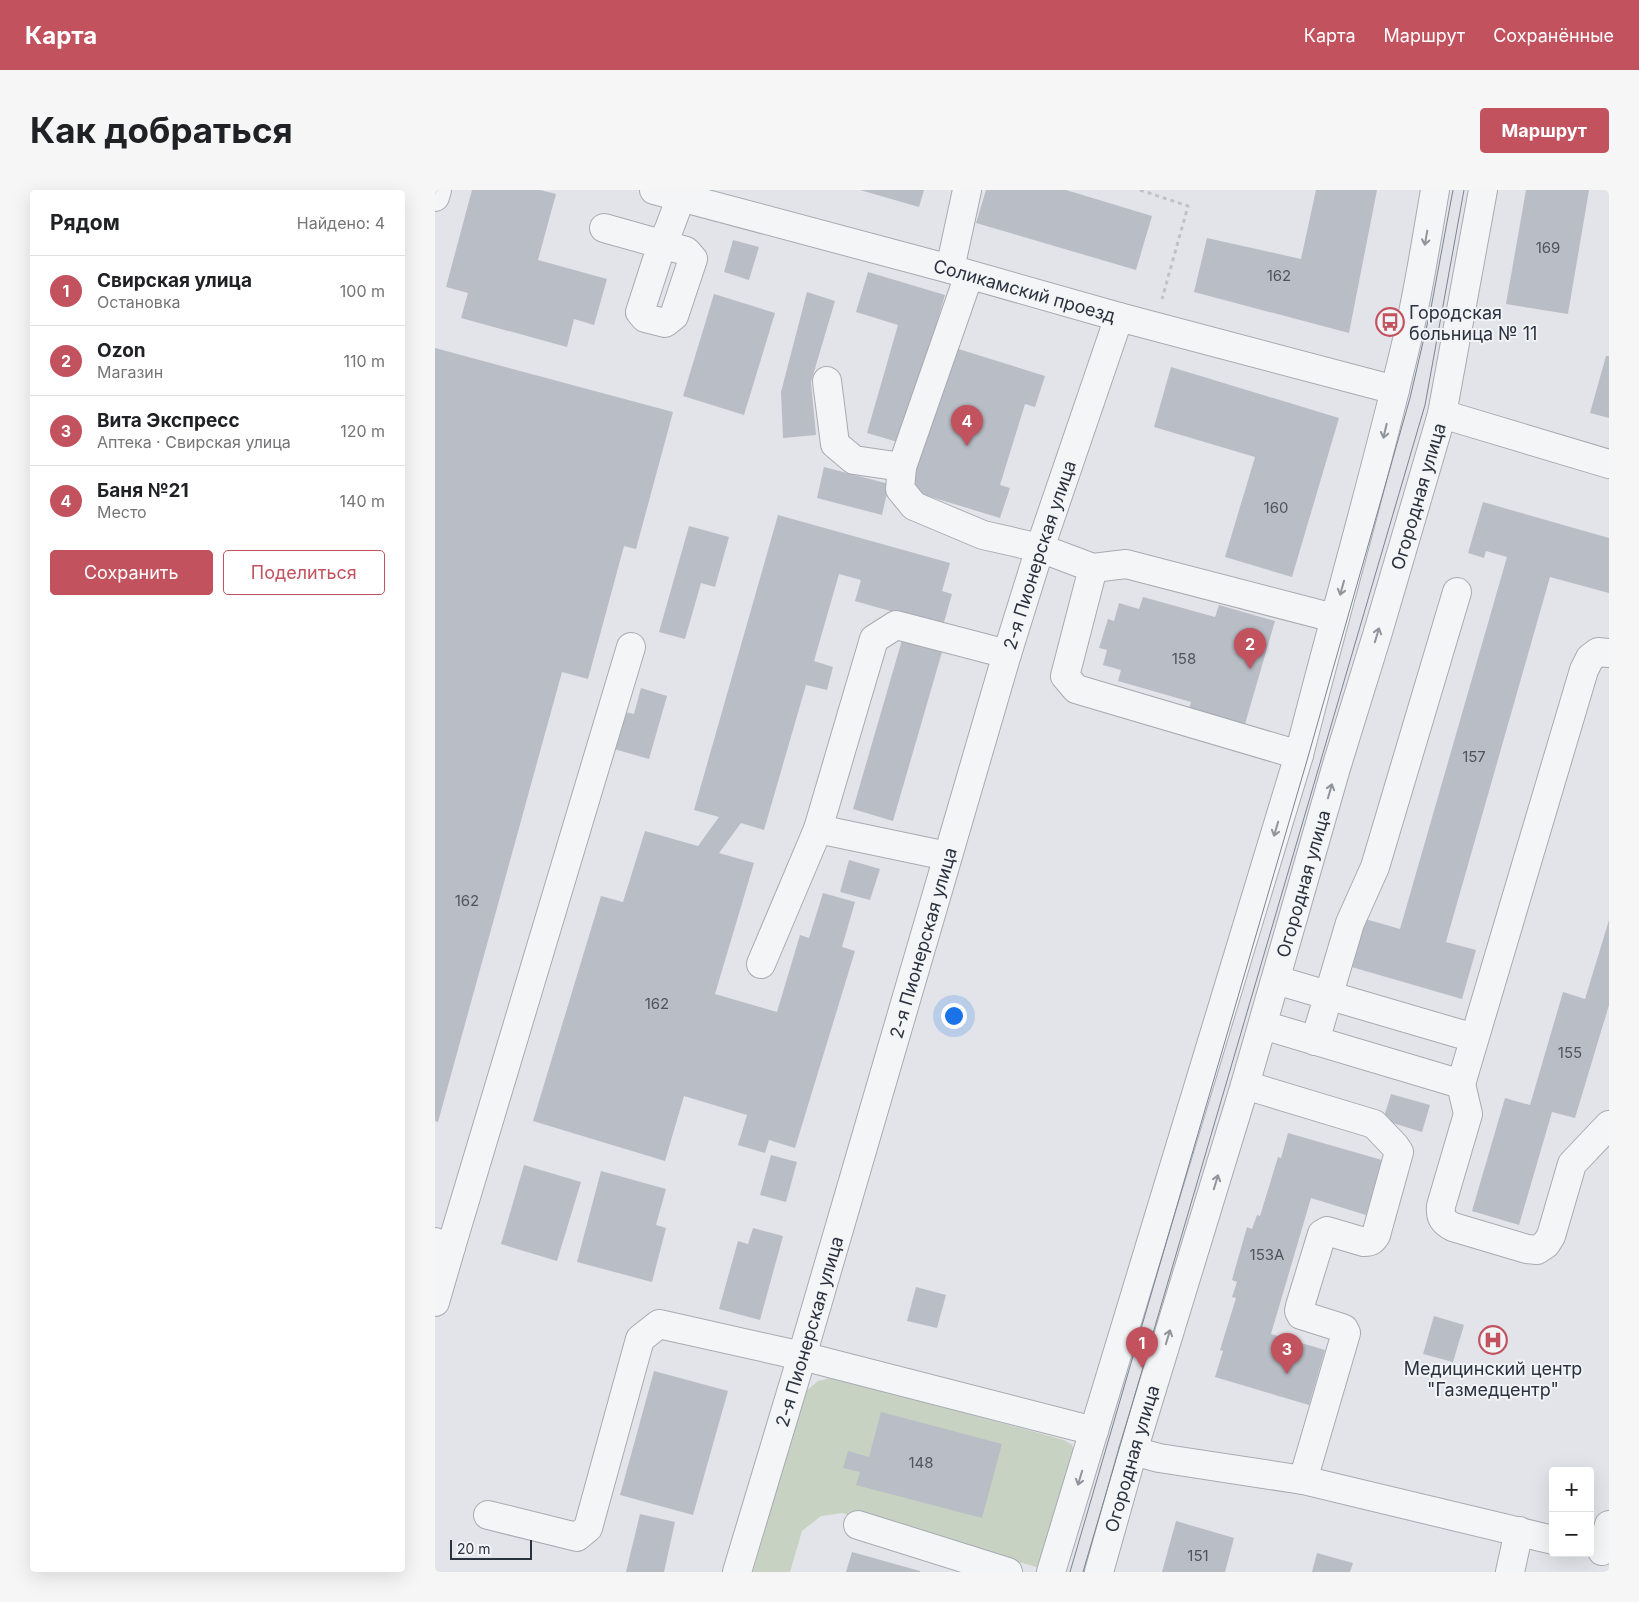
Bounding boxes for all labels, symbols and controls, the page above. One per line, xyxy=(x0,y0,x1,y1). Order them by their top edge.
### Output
text: Карта xyxy=(25,21,97,50)
text: Карта xyxy=(1304,25,1356,46)
text: Маршрут xyxy=(1384,25,1465,46)
text: Сохранённые xyxy=(1493,25,1614,46)
button: Маршрут xyxy=(1480,108,1609,153)
text: Как добраться xyxy=(30,109,293,151)
text: Рядом xyxy=(50,210,120,235)
text: Найдено: 4 xyxy=(297,213,385,233)
one-way arrow xyxy=(1421,230,1431,246)
house number: 169 xyxy=(1536,238,1560,257)
street label: Соликамский проезд xyxy=(931,255,1118,326)
house number: 162 xyxy=(1267,266,1291,285)
text: Свирская улица xyxy=(97,269,252,292)
text: 1 xyxy=(63,281,69,301)
text: 100 m xyxy=(340,281,385,301)
text: Остановка xyxy=(97,292,181,312)
place label: Городская больница № 11 xyxy=(1409,302,1537,344)
bus stop icon: Городская больница № 11 xyxy=(1375,307,1405,337)
text: Ozon xyxy=(97,339,146,362)
text: 2 xyxy=(61,351,71,371)
text: 110 m xyxy=(343,351,385,371)
text: Магазин xyxy=(97,362,163,382)
pin: 4 xyxy=(951,405,983,446)
text: Вита Экспресс xyxy=(97,409,240,432)
street label: Огородная улица xyxy=(1386,420,1449,572)
text: 3 xyxy=(61,421,71,441)
text: 120 m xyxy=(340,421,385,441)
one-way arrow xyxy=(1380,423,1389,439)
text: Аптека · Свирская улица xyxy=(97,432,291,452)
street label: 2-я Пионерская улица xyxy=(999,458,1080,652)
text: Баня №21 xyxy=(97,479,189,502)
text: 4 xyxy=(61,491,71,511)
text: 140 m xyxy=(340,491,385,511)
house number: 160 xyxy=(1264,498,1288,517)
text: Место xyxy=(97,502,147,522)
button: Сохранить xyxy=(50,550,213,595)
button: Поделиться xyxy=(223,550,385,595)
one-way arrow xyxy=(1337,579,1347,595)
pin: 2 xyxy=(1234,628,1266,669)
one-way arrow xyxy=(1373,628,1383,644)
house number: 158 xyxy=(1172,649,1196,668)
house number: 157 xyxy=(1462,747,1486,766)
one-way arrow xyxy=(1325,783,1335,799)
street label: Огородная улица xyxy=(1272,807,1334,960)
one-way arrow xyxy=(1271,820,1281,836)
street label: 2-я Пионерская улица xyxy=(885,845,960,1041)
house number: 162 xyxy=(455,891,479,910)
house number: 162 xyxy=(645,994,669,1013)
your location xyxy=(941,1003,967,1029)
house number: 155 xyxy=(1558,1043,1582,1062)
one-way arrow xyxy=(1211,1174,1221,1190)
street label: 2-я Пионерская улица xyxy=(771,1234,847,1429)
house number: 153А xyxy=(1250,1245,1284,1264)
hospital icon: Медицинский центр "Газмедцентр" xyxy=(1478,1325,1508,1355)
pin: 1 xyxy=(1126,1327,1158,1368)
one-way arrow xyxy=(1163,1330,1173,1346)
pin: 3 xyxy=(1271,1333,1303,1374)
place label: Медицинский центр "Газмедцентр" xyxy=(1404,1358,1582,1400)
street label: Огородная улица xyxy=(1100,1382,1163,1535)
house number: 148 xyxy=(908,1453,934,1472)
map controls xyxy=(1549,1467,1594,1557)
button: + xyxy=(1549,1467,1594,1512)
one-way arrow xyxy=(1074,1469,1084,1485)
button: − xyxy=(1549,1512,1594,1557)
scale bar xyxy=(450,1537,533,1560)
text: 20 m xyxy=(457,1540,491,1557)
house number: 151 xyxy=(1187,1546,1209,1565)

